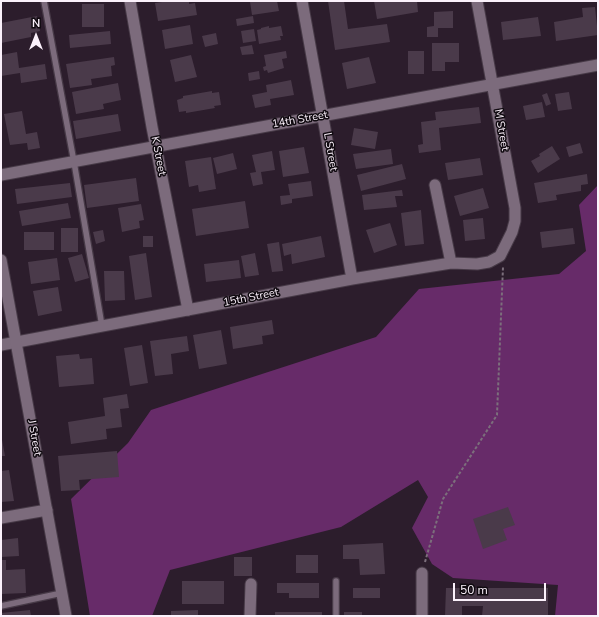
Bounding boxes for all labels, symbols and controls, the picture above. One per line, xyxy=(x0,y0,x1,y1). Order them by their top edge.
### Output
north arrow xyxy=(16,16,56,56)
text: N xyxy=(32,16,40,31)
street label: M Street xyxy=(491,108,511,152)
street label: 14th Street xyxy=(271,109,329,131)
street label: L Street xyxy=(320,132,340,172)
street label: K Street xyxy=(148,135,168,177)
street label: 15th Street xyxy=(222,286,280,310)
street label: J Street xyxy=(24,419,44,457)
scale bar xyxy=(455,575,548,601)
text: 50 m xyxy=(460,582,488,598)

